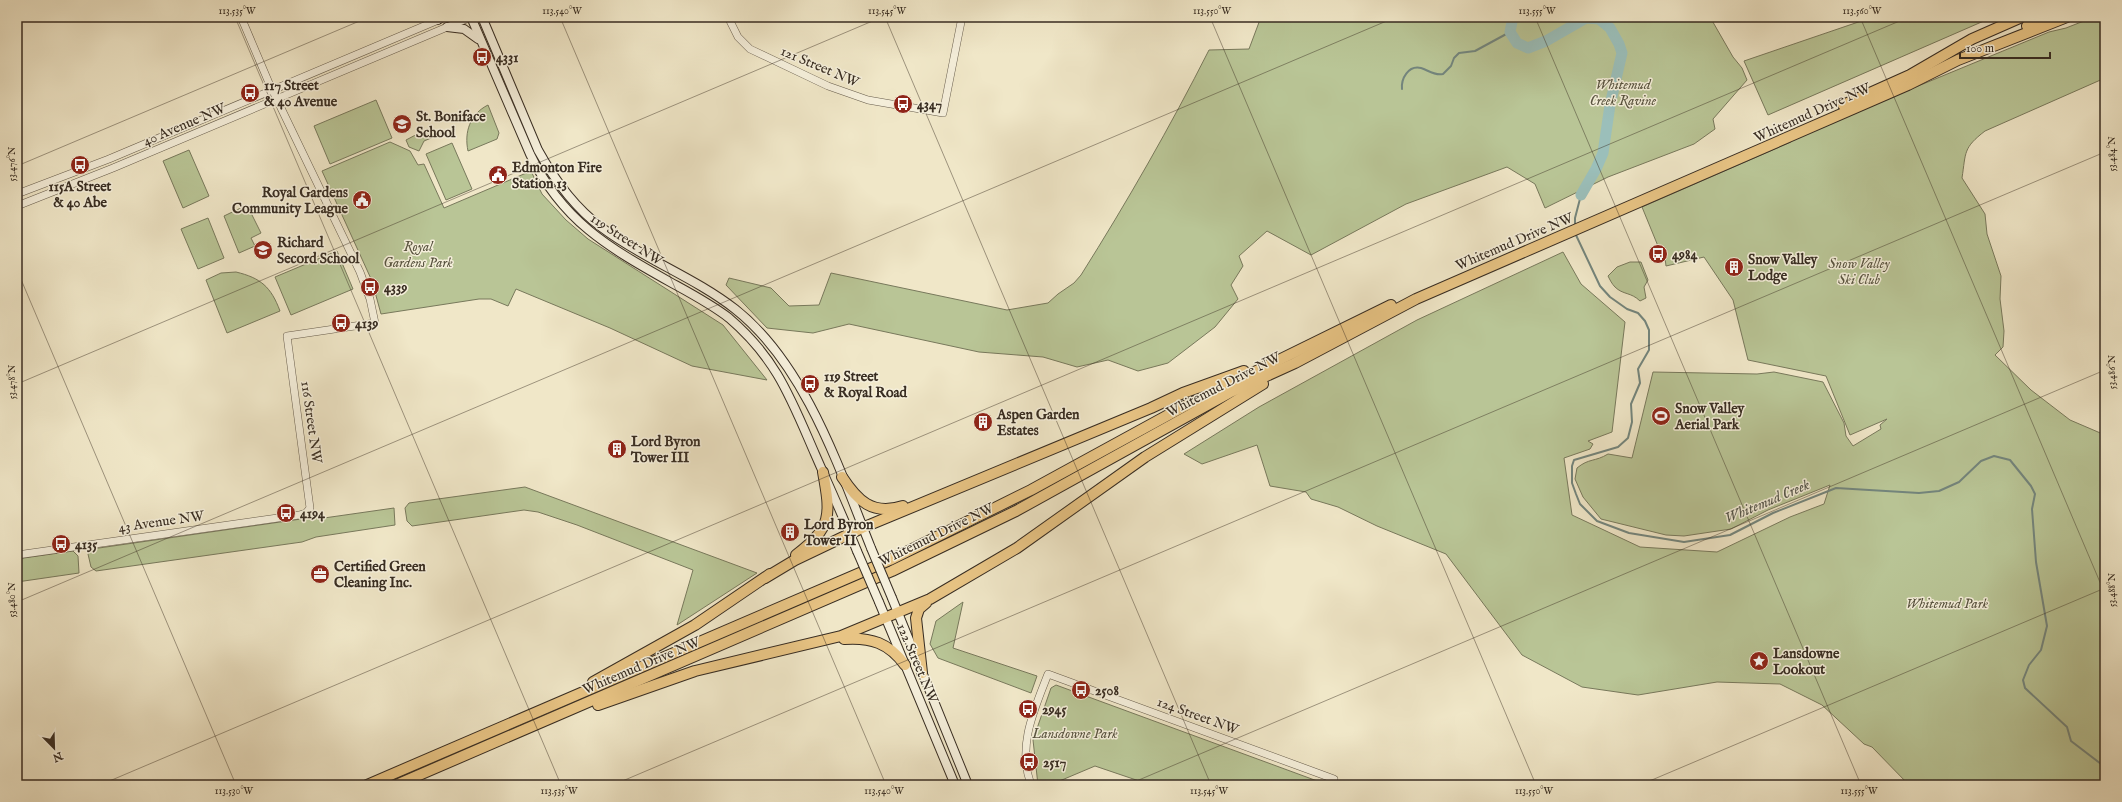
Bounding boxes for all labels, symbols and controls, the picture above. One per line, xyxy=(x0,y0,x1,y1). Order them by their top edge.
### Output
text: 113.535°W xyxy=(218,5,256,18)
text: 113.540°W xyxy=(542,5,582,18)
text: 113.545°W xyxy=(868,5,907,18)
text: 113.550°W xyxy=(1193,5,1232,18)
text: 113.555°W xyxy=(1519,5,1556,18)
text: 113.560°W xyxy=(1843,5,1882,18)
scale bar xyxy=(1960,34,2050,60)
text: 100 m xyxy=(1966,41,1994,56)
street label: 121 Street NW xyxy=(778,42,862,92)
bus stop icon: 4331 xyxy=(471,46,493,68)
place label: 4331 xyxy=(496,49,519,67)
park label: Whitemud Creek Ravine xyxy=(1590,76,1657,110)
place label: 117 Street & 40 Avenue xyxy=(264,77,338,111)
street label: Whitemud Drive NW xyxy=(1751,79,1874,147)
bus stop icon: 117 Street & 40 Avenue xyxy=(239,82,261,104)
bus stop icon: 4347 xyxy=(892,93,914,115)
place label: 4347 xyxy=(917,96,943,114)
street label: 40 Avenue NW xyxy=(140,99,229,150)
place label: St. Boniface School xyxy=(416,108,486,142)
school or university icon: St. Boniface School xyxy=(391,113,413,135)
text: 53.484°N xyxy=(2106,136,2119,172)
text: 53.476°N xyxy=(6,146,19,181)
bus stop icon: 115A Street & 40 Abe xyxy=(69,154,91,176)
place label: Edmonton Fire Station 13 xyxy=(512,159,602,193)
public building icon: Edmonton Fire Station 13 xyxy=(487,164,509,186)
place label: 115A Street & 40 Abe xyxy=(49,178,112,212)
place label: Royal Gardens Community League xyxy=(232,184,349,218)
public building icon: Royal Gardens Community League xyxy=(351,189,373,211)
street label: Whitemud Drive NW xyxy=(1453,209,1576,275)
street label: 119 Street NW xyxy=(587,210,667,270)
place label: Richard Secord School xyxy=(277,234,360,268)
park label: Royal Gardens Park xyxy=(383,238,453,272)
school or university icon: Richard Secord School xyxy=(252,239,274,261)
bus stop icon: 4984 xyxy=(1647,243,1669,265)
place label: 4984 xyxy=(1672,246,1698,264)
place label: Snow Valley Lodge xyxy=(1748,251,1819,285)
park label: Snow Valley Ski Club xyxy=(1828,255,1890,289)
building icon: Snow Valley Lodge xyxy=(1723,256,1745,278)
bus stop icon: 4339 xyxy=(359,276,381,298)
place label: 4339 xyxy=(384,279,407,297)
bus stop icon: 4139 xyxy=(330,312,352,334)
place label: 4139 xyxy=(355,315,378,333)
street label: Whitemud Drive NW xyxy=(1163,348,1284,422)
text: 53.486°N xyxy=(2106,354,2119,389)
text: 53.478°N xyxy=(6,364,19,399)
place label: 119 Street & Royal Road xyxy=(824,368,907,402)
bus stop icon: 119 Street & Royal Road xyxy=(799,373,821,395)
street label: 116 Street NW xyxy=(296,380,326,465)
place label: Snow Valley Aerial Park xyxy=(1674,400,1746,434)
sports icon: Snow Valley Aerial Park xyxy=(1650,405,1672,427)
place label: Aspen Garden Estates xyxy=(996,406,1080,440)
building icon: Aspen Garden Estates xyxy=(972,411,994,433)
place label: Lord Byron Tower III xyxy=(630,433,701,467)
building icon: Lord Byron Tower III xyxy=(606,438,628,460)
water label: Whitemud Creek xyxy=(1722,475,1813,528)
street label: Whitemud Drive NW xyxy=(876,499,998,571)
bus stop icon: 4194 xyxy=(275,502,297,524)
place label: 4194 xyxy=(300,505,326,523)
street label: 43 Avenue NW xyxy=(117,507,206,537)
place label: Lord Byron Tower II xyxy=(803,516,874,550)
building icon: Lord Byron Tower II xyxy=(779,521,801,543)
bus stop icon: 4135 xyxy=(50,533,72,555)
place label: 4135 xyxy=(75,536,97,554)
place label: Certified Green Cleaning Inc. xyxy=(334,558,426,592)
office icon: Certified Green Cleaning Inc. xyxy=(309,563,331,585)
text: 53.488°N xyxy=(2106,573,2119,607)
text: 53.480°N xyxy=(6,582,19,618)
park label: Whitemud Park xyxy=(1906,595,1988,613)
street label: 122 Street NW xyxy=(892,621,942,706)
street label: Whitemud Drive NW xyxy=(580,633,703,699)
place label: Lansdowne Lookout xyxy=(1773,645,1840,679)
place icon: Lansdowne Lookout xyxy=(1748,650,1770,672)
bus stop icon: 2508 xyxy=(1070,679,1092,701)
place label: 2508 xyxy=(1095,682,1119,700)
street label: 124 Street NW xyxy=(1155,693,1241,739)
bus stop icon: 2945 xyxy=(1017,698,1039,720)
place label: 2945 xyxy=(1042,701,1066,719)
park label: Lansdowne Park xyxy=(1031,725,1118,743)
north arrow xyxy=(34,728,74,768)
text: N xyxy=(50,748,66,765)
bus stop icon: 2517 xyxy=(1018,751,1040,773)
place label: 2517 xyxy=(1043,754,1067,772)
text: 113.530°W xyxy=(215,785,254,798)
text: 113.535°W xyxy=(540,785,578,798)
text: 113.540°W xyxy=(864,785,904,798)
text: 113.545°W xyxy=(1190,785,1229,798)
text: 113.550°W xyxy=(1515,785,1554,798)
text: 113.555°W xyxy=(1841,785,1878,798)

